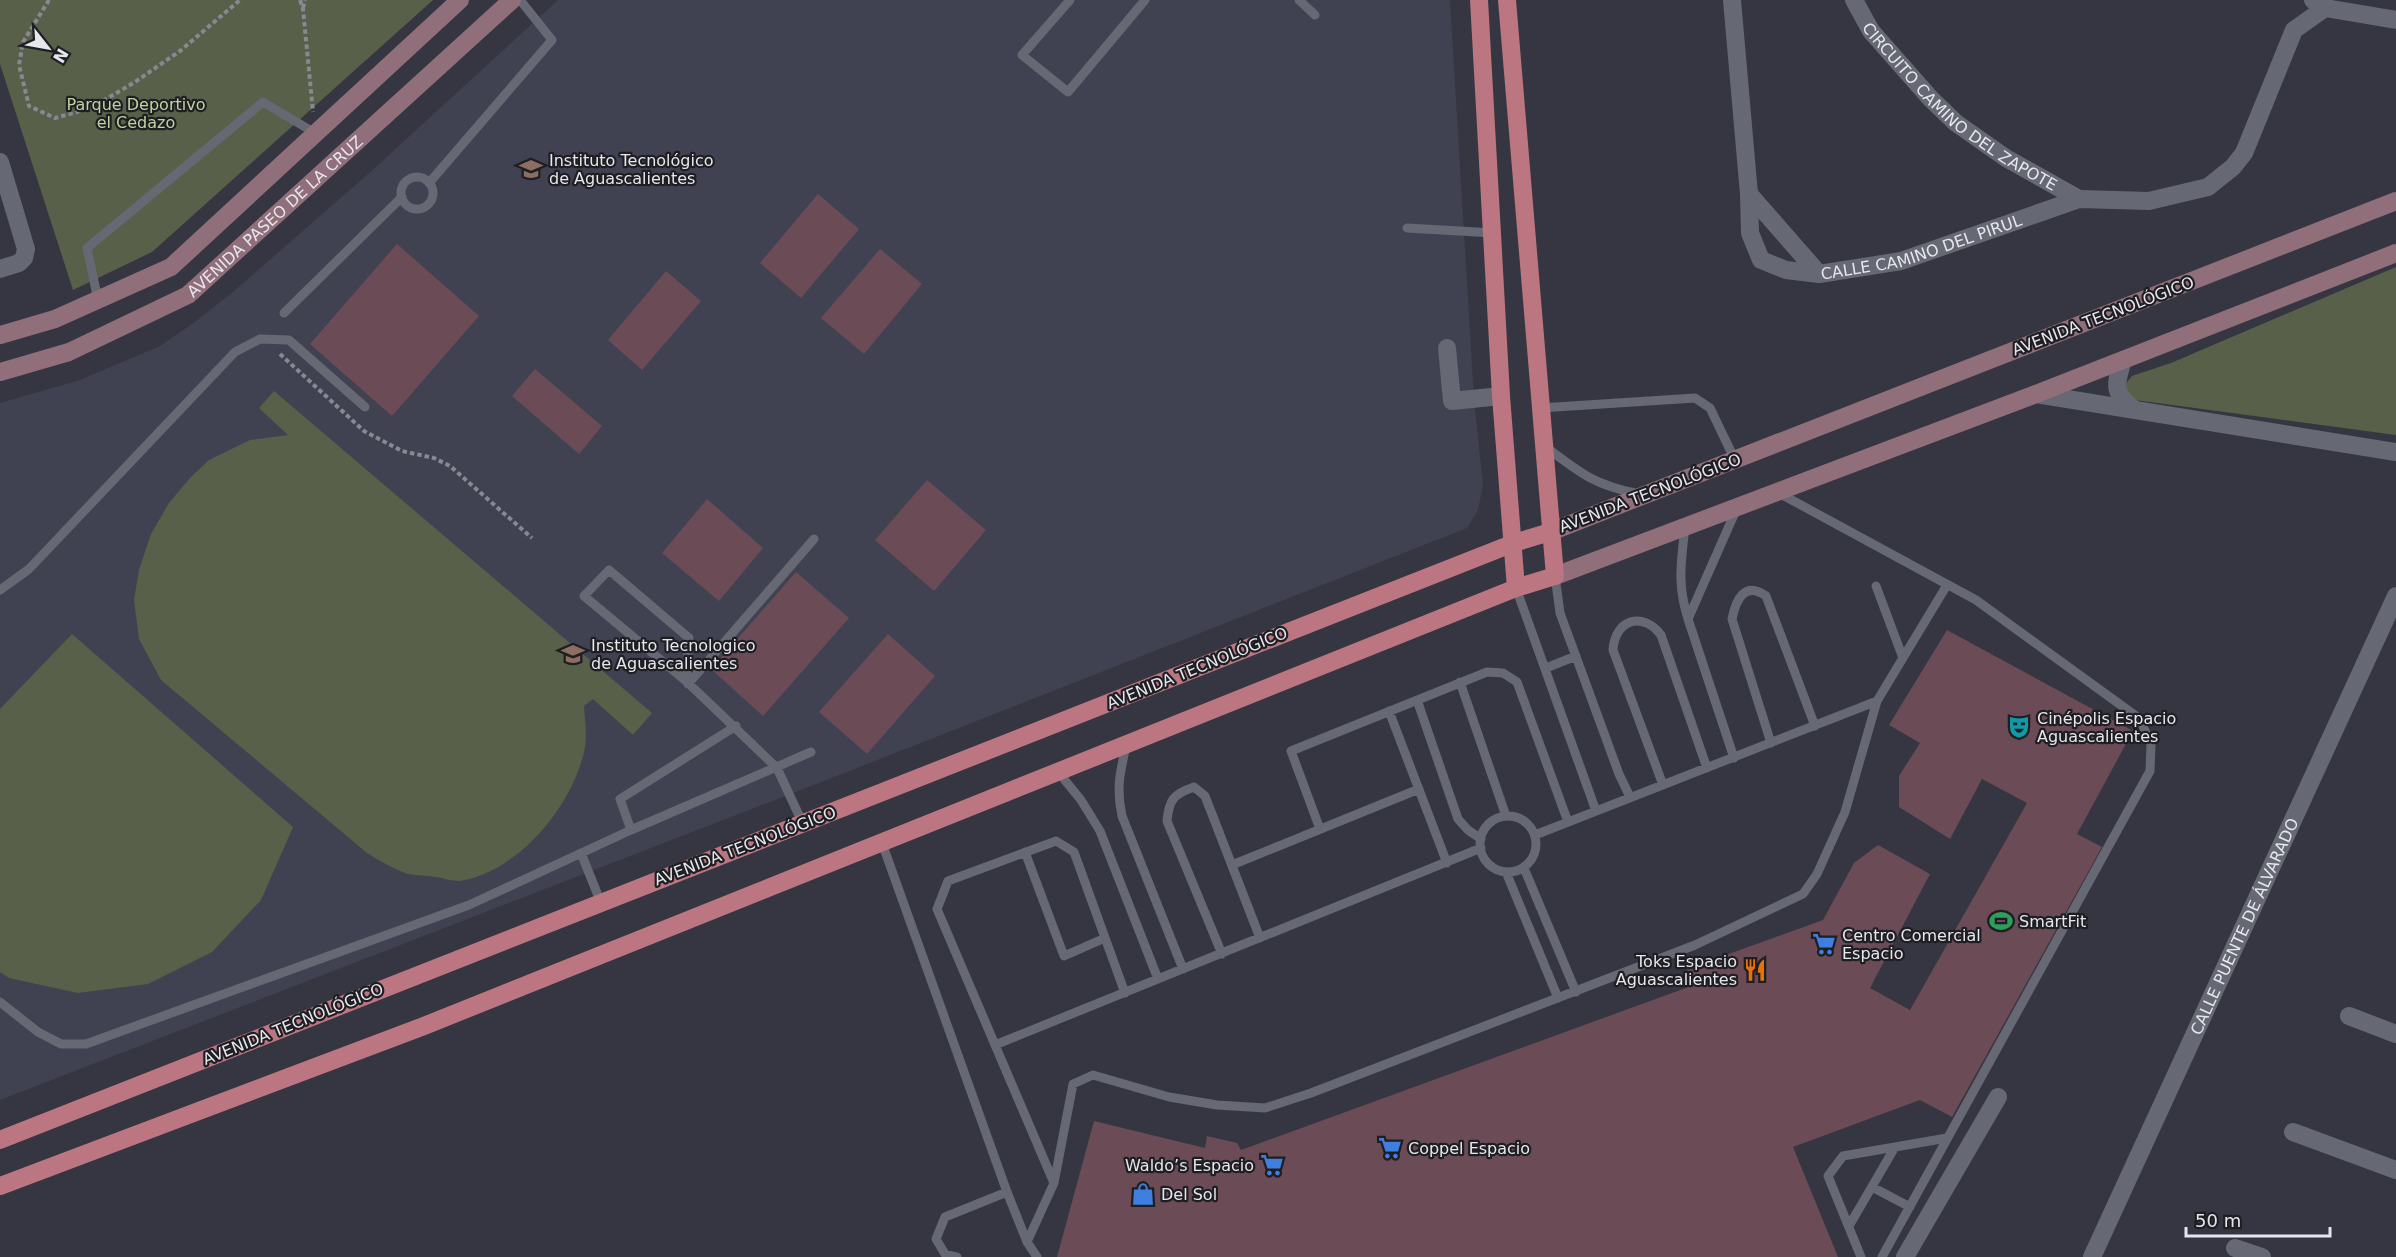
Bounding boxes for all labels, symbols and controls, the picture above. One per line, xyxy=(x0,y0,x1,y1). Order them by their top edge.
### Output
north arrow xyxy=(18,18,78,78)
street label: CIRCUITO CAMINO DEL ZAPOTE xyxy=(1859,19,2061,194)
text: N xyxy=(49,45,72,66)
park label: Parque Deportivo el Cedazo xyxy=(67,95,205,132)
street label: AVENIDA PASEO DE LA CRUZ xyxy=(183,131,366,301)
place label: Instituto Tecnológico de Aguascalientes xyxy=(549,151,714,188)
school or university icon: Instituto Tecnológico de Aguascalientes xyxy=(518,156,544,182)
street label: CALLE CAMINO DEL PIRUL xyxy=(1819,210,2024,283)
street label: AVENIDA TECNOLÓGICO xyxy=(2009,273,2197,359)
street label: AVENIDA TECNOLÓGICO xyxy=(1556,450,1744,536)
street label: AVENIDA TECNOLÓGICO xyxy=(1104,623,1290,713)
place label: Instituto Tecnologico de Aguascalientes xyxy=(591,636,756,673)
school or university icon: Instituto Tecnologico de Aguascalientes xyxy=(560,641,586,667)
place label: Cinépolis Espacio Aguascalientes xyxy=(2037,709,2176,746)
theatre icon: Cinépolis Espacio Aguascalientes xyxy=(2006,714,2032,740)
street label: AVENIDA TECNOLÓGICO xyxy=(651,803,839,889)
street label: CALLE PUENTE DE ÁLVARADO xyxy=(2186,815,2302,1038)
sports icon: SmartFit xyxy=(1988,908,2014,934)
place label: SmartFit xyxy=(2019,912,2086,931)
place label: Centro Comercial Espacio xyxy=(1842,926,1981,963)
supermarket icon: Centro Comercial Espacio xyxy=(1811,931,1837,957)
place label: Toks Espacio Aguascalientes xyxy=(1616,952,1737,989)
restaurant icon: Toks Espacio Aguascalientes xyxy=(1742,957,1768,983)
street label: AVENIDA TECNOLÓGICO xyxy=(200,979,386,1069)
supermarket icon: Coppel Espacio xyxy=(1377,1135,1403,1161)
place label: Coppel Espacio xyxy=(1408,1139,1530,1158)
supermarket icon: Waldo’s Espacio xyxy=(1259,1152,1285,1178)
place label: Waldo’s Espacio xyxy=(1125,1156,1254,1175)
shop icon: Del Sol xyxy=(1130,1181,1156,1207)
place label: Del Sol xyxy=(1161,1185,1217,1204)
scale bar xyxy=(2186,1200,2330,1238)
text: 50 m xyxy=(2195,1210,2241,1231)

